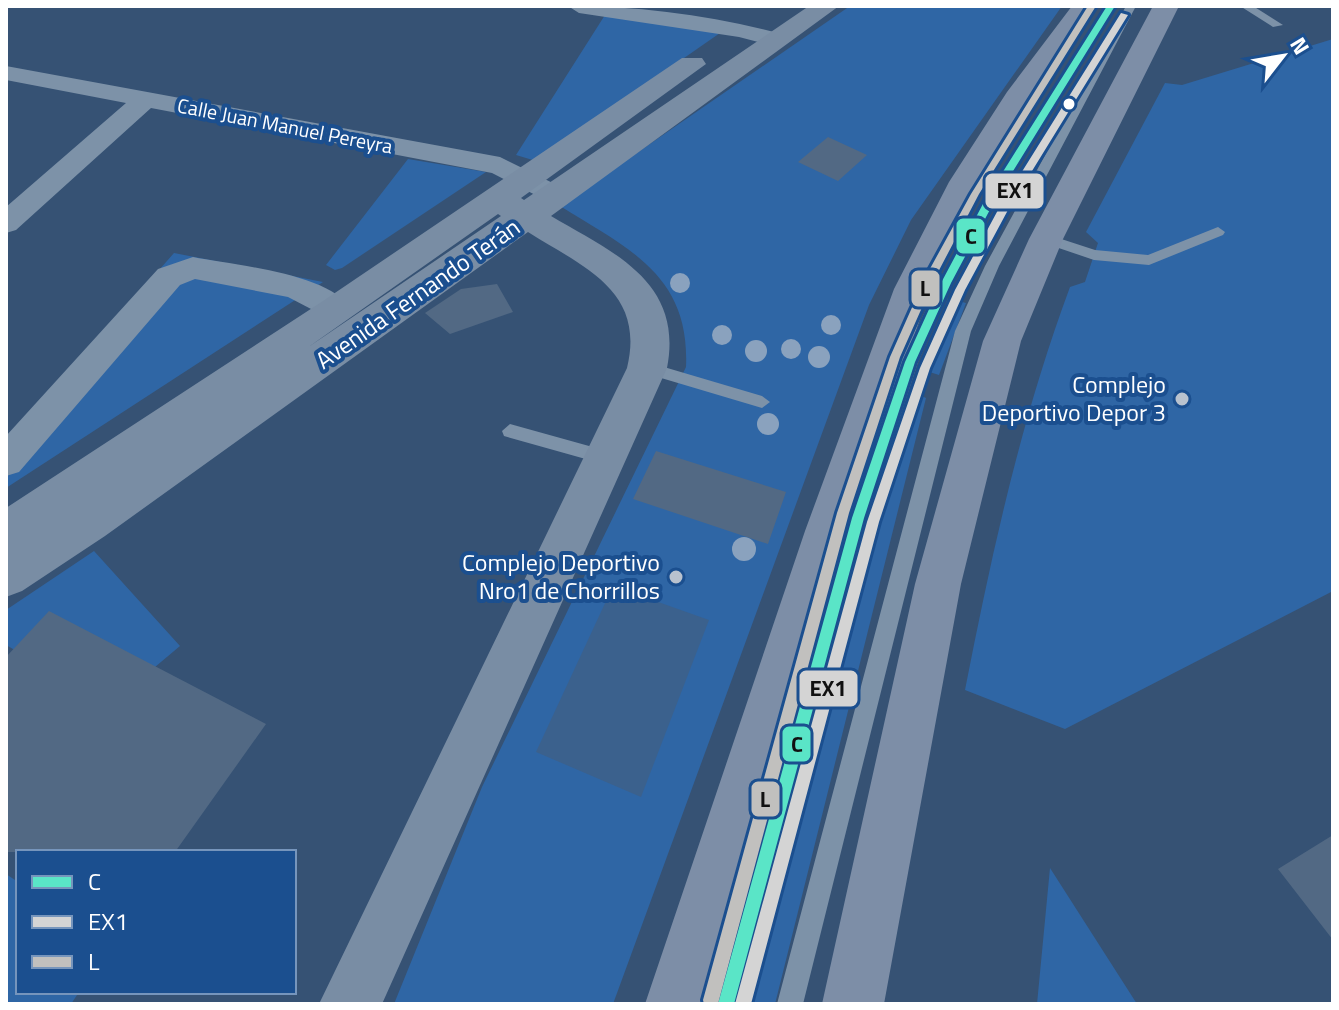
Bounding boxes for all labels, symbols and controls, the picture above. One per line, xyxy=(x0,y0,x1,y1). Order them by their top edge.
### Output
north arrow xyxy=(1243,16,1323,96)
text: N xyxy=(1282,30,1319,61)
street label: Calle Juan Manuel Pereyra xyxy=(175,89,395,162)
unlabelled marker xyxy=(1061,96,1077,112)
line badge: EX1 xyxy=(984,172,1045,210)
text: EX1 xyxy=(996,173,1034,207)
street label: Avenida Fernando Terán xyxy=(308,209,527,377)
line badge: C xyxy=(955,217,986,255)
text: C xyxy=(965,219,977,253)
line badge: L xyxy=(910,269,941,308)
text: L xyxy=(920,271,931,305)
place label: Complejo Deportivo Depor 3 xyxy=(982,366,1166,430)
marker: Complejo Deportivo Depor 3 xyxy=(1173,390,1191,408)
place label: Complejo Deportivo Nro1 de Chorrillos xyxy=(462,544,660,608)
marker: Complejo Deportivo Nro1 de Chorrillos xyxy=(667,568,685,586)
line badge: EX1 xyxy=(798,669,859,708)
text: EX1 xyxy=(809,671,847,705)
line badge: C xyxy=(781,725,812,763)
text: C xyxy=(791,727,803,761)
line badge: L xyxy=(750,780,781,818)
text: L xyxy=(760,782,771,816)
legend xyxy=(16,850,296,994)
text: C xyxy=(88,863,101,899)
text: EX1 xyxy=(88,903,128,939)
text: L xyxy=(88,943,100,979)

